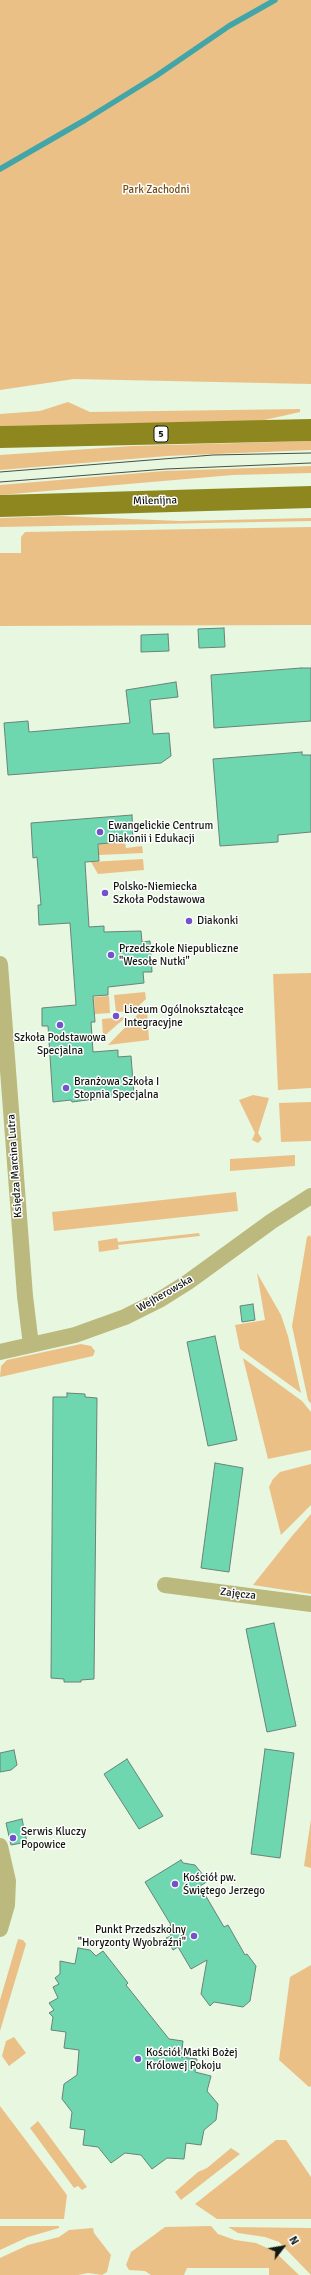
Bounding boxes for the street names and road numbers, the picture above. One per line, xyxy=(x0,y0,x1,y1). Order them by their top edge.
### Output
road number: 5 xyxy=(154,426,168,442)
street label: Milenijna xyxy=(133,494,177,508)
street label: Księdza Marcina Lutra xyxy=(5,1114,25,1218)
street label: Wejherowska xyxy=(135,1273,195,1315)
street label: Zajęcza xyxy=(219,1585,257,1603)

